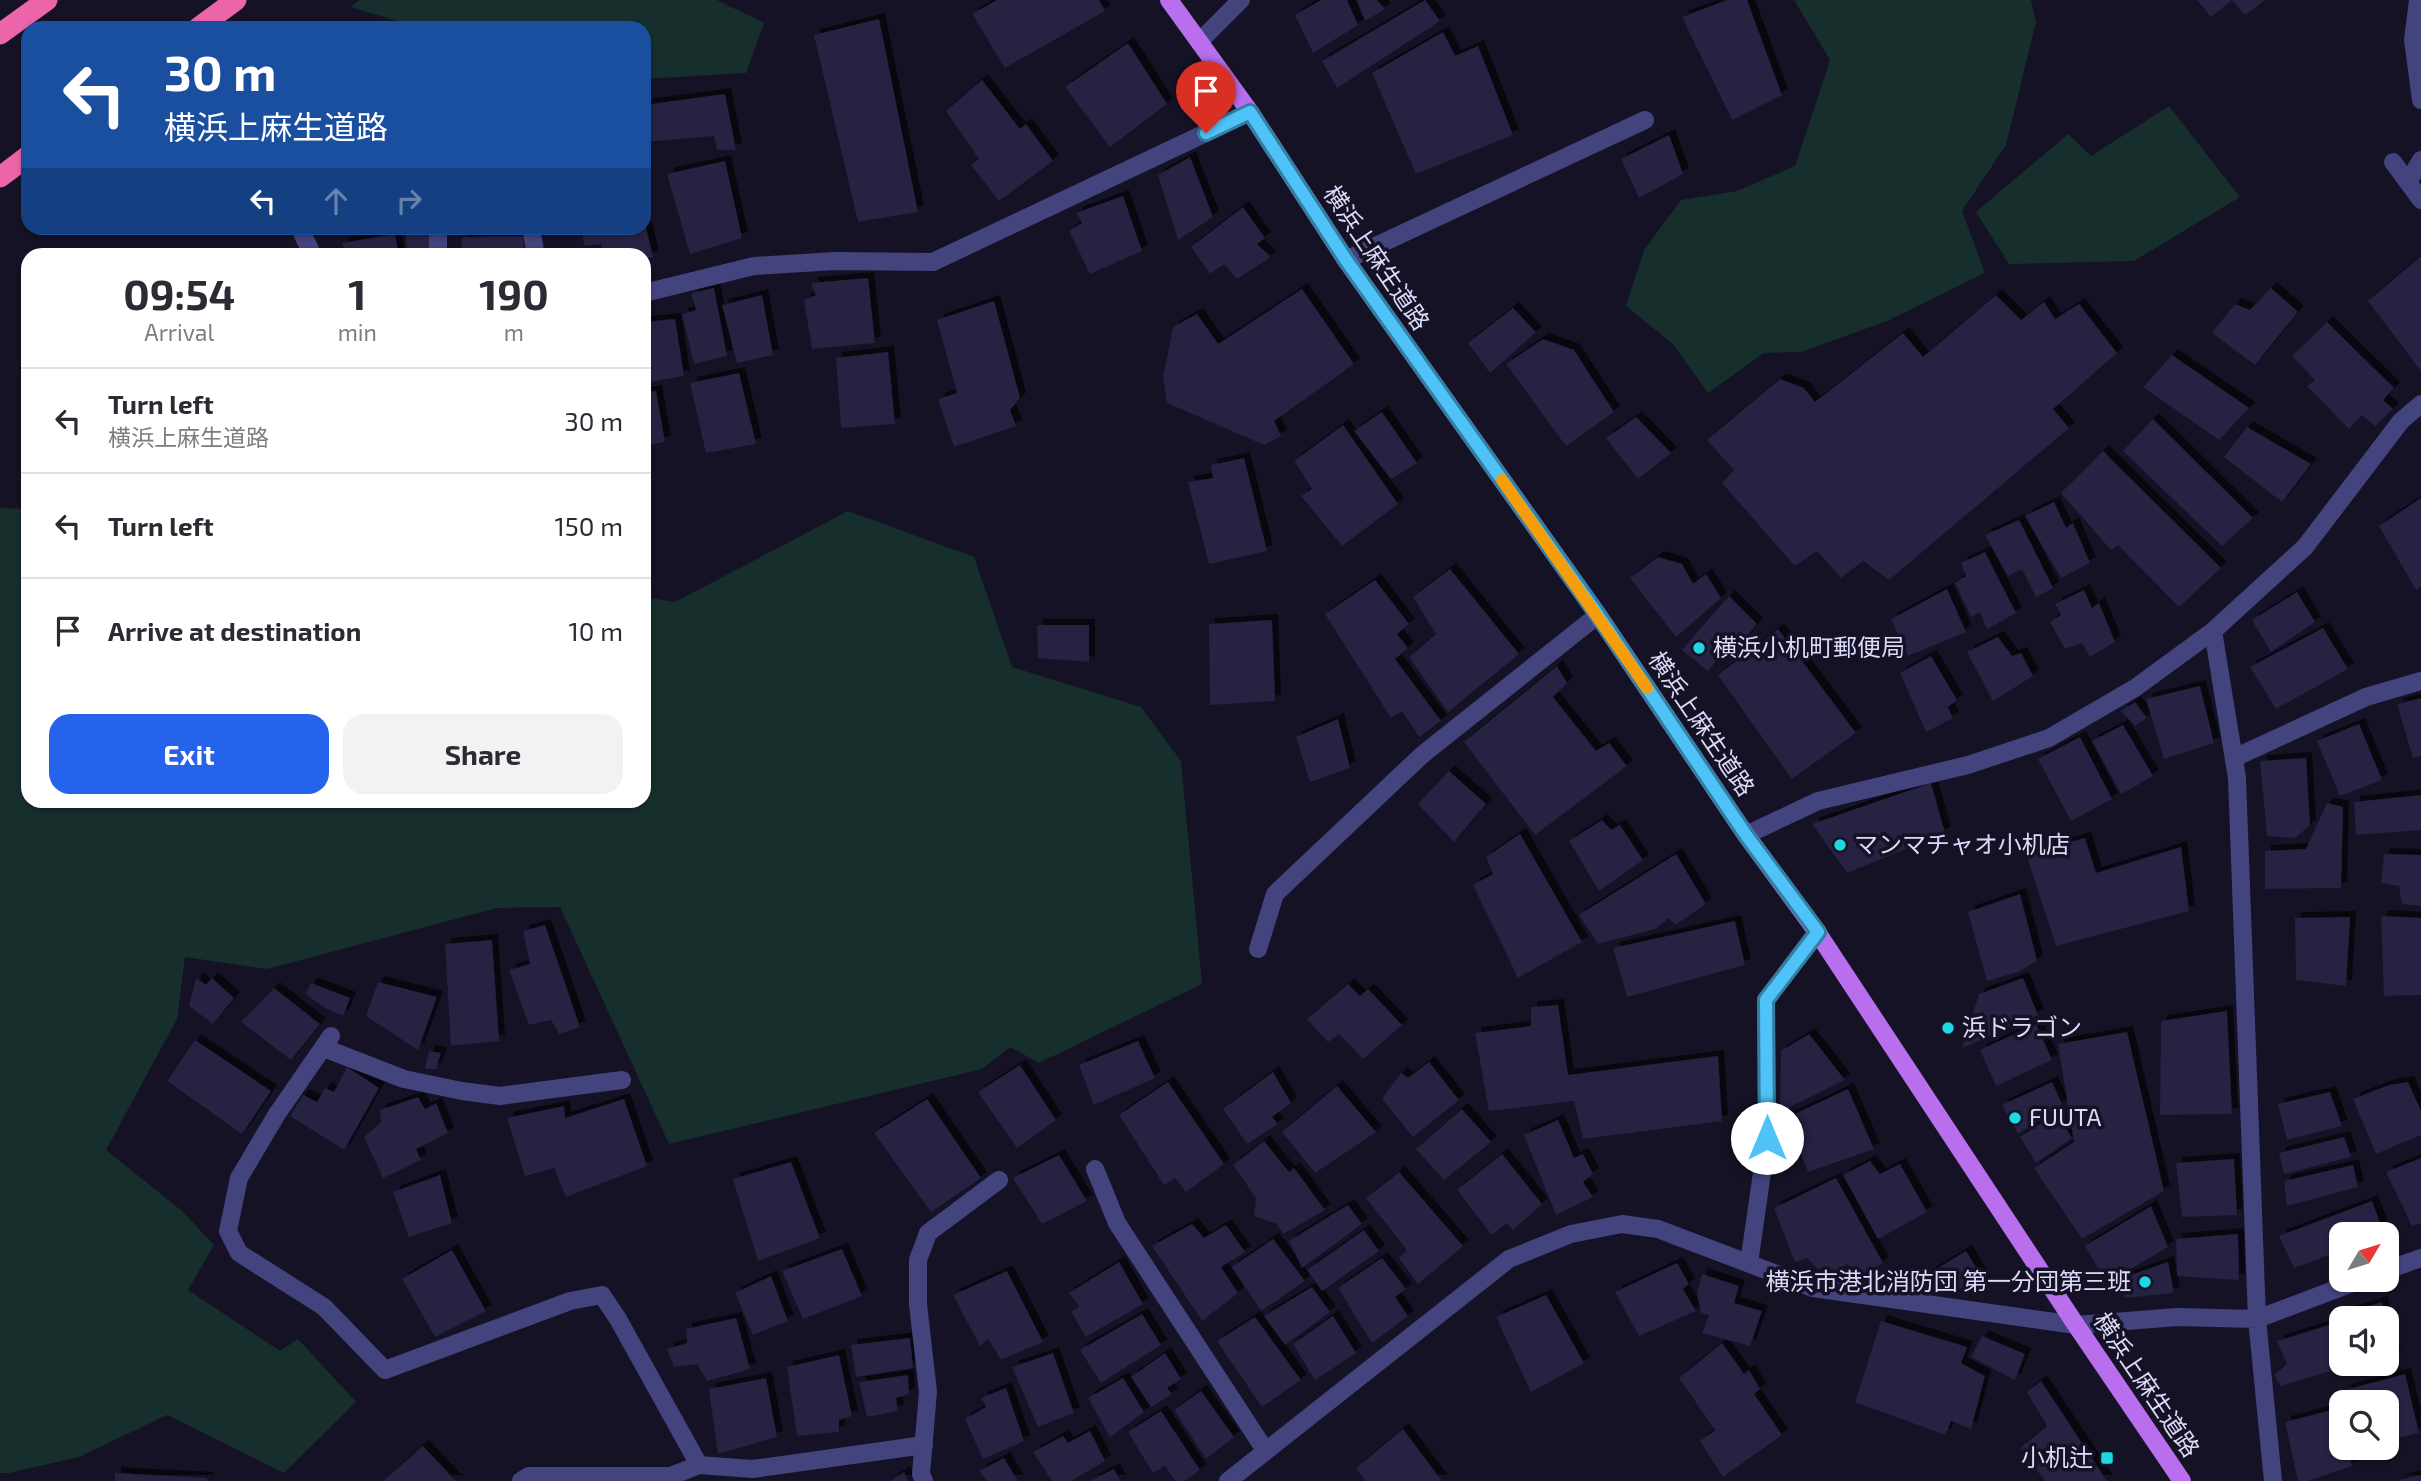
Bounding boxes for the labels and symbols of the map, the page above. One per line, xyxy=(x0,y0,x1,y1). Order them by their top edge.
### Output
pin xyxy=(1176,61,1236,133)
street label: 横浜上麻生道路 xyxy=(1318,179,1436,335)
place label: 横浜小机町郵便局 xyxy=(1713,632,1905,661)
marker: 横浜小机町郵便局 xyxy=(1691,640,1707,656)
street label: 横浜上麻生道路 xyxy=(1643,645,1761,801)
place label: マンマチャオ小机店 xyxy=(1854,829,2070,858)
marker: マンマチャオ小机店 xyxy=(1832,837,1848,853)
place label: 浜ドラゴン xyxy=(1962,1012,2082,1041)
marker: 浜ドラゴン xyxy=(1940,1020,1956,1036)
position arrow xyxy=(1730,1101,1804,1175)
place label: FUUTA xyxy=(2029,1102,2101,1131)
marker: FUUTA xyxy=(2007,1110,2023,1126)
north arrow xyxy=(2329,1222,2399,1292)
place label: 横浜市港北消防団 第一分団第三班 xyxy=(1766,1266,2131,1295)
marker: 横浜市港北消防団 第一分団第三班 xyxy=(2137,1274,2153,1290)
street label: 横浜上麻生道路 xyxy=(2088,1306,2206,1462)
place label: 小机辻 xyxy=(2021,1442,2093,1471)
marker: 小机辻 xyxy=(2099,1450,2115,1466)

